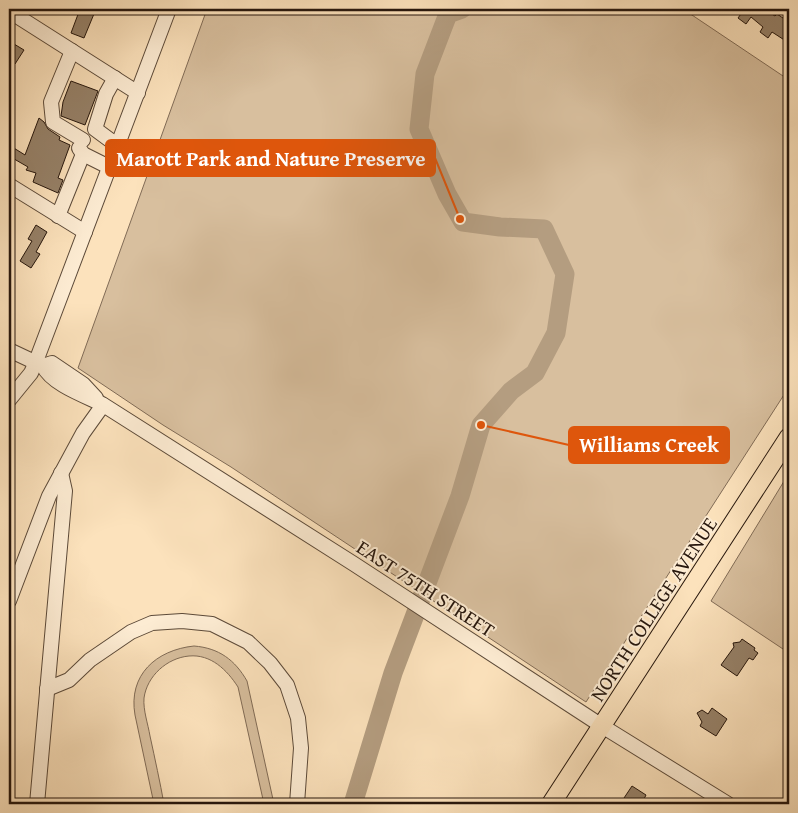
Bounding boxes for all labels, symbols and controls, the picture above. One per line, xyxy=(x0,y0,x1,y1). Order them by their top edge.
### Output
callout: Marott Park and Nature Preserve xyxy=(106,140,435,176)
text: Marott Park and Nature Preserve xyxy=(116,143,426,174)
callout: Williams Creek xyxy=(569,427,729,463)
text: Williams Creek xyxy=(579,429,720,460)
street label: NORTH COLLEGE AVENUE xyxy=(582,511,724,707)
street label: EAST 75TH STREET xyxy=(351,532,501,644)

